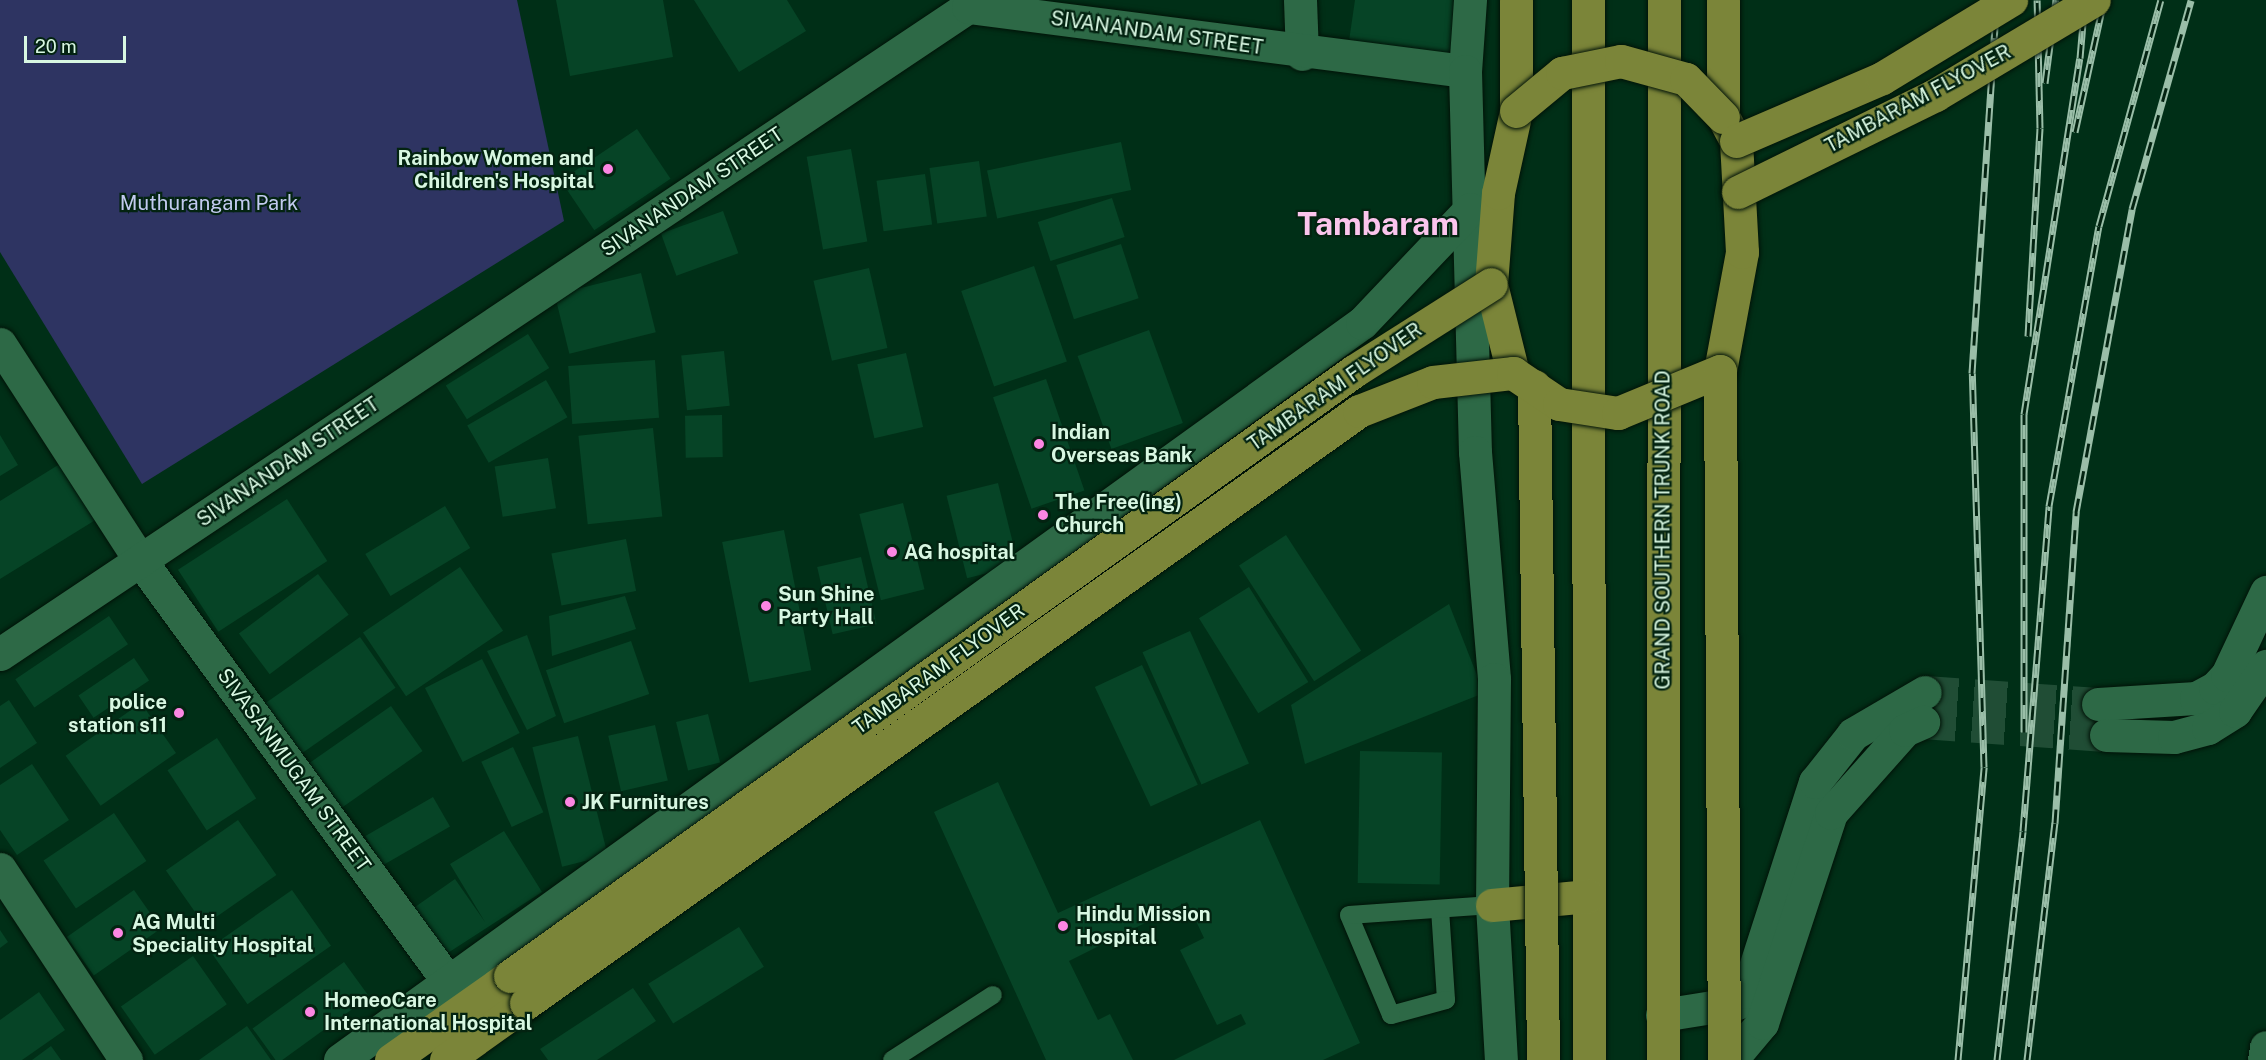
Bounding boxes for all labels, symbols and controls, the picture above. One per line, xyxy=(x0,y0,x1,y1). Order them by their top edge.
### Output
street label: SIVANANDAM STREET xyxy=(1049,6,1265,60)
scale bar xyxy=(27,24,129,62)
text: 20 m xyxy=(35,36,77,57)
street label: TAMBARAM FLYOVER xyxy=(1821,40,2015,158)
street label: SIVANANDAM STREET xyxy=(596,122,788,262)
place label: Rainbow Women and Children's Hospital xyxy=(397,146,594,193)
marker: Rainbow Women and Children's Hospital xyxy=(599,160,617,178)
park label: Muthurangam Park xyxy=(120,191,298,215)
district label: Tambaram xyxy=(1297,205,1459,243)
street label: TAMBARAM FLYOVER xyxy=(1243,318,1427,456)
street label: GRAND SOUTHERN TRUNK ROAD xyxy=(1651,371,1675,689)
street label: SIVANANDAM STREET xyxy=(192,392,384,532)
place label: Indian Overseas Bank xyxy=(1051,420,1193,467)
marker: Indian Overseas Bank xyxy=(1032,437,1046,451)
place label: The Free(ing) Church xyxy=(1055,491,1182,538)
marker: The Free(ing) Church xyxy=(1036,508,1050,522)
place label: AG hospital xyxy=(904,540,1015,564)
marker: AG hospital xyxy=(885,545,899,559)
place label: Sun Shine Party Hall xyxy=(778,582,875,629)
street label: TAMBARAM FLYOVER xyxy=(848,598,1030,740)
marker: Sun Shine Party Hall xyxy=(759,599,773,613)
street label: SIVASANMUGAM STREET xyxy=(212,664,376,876)
place label: police station s11 xyxy=(68,690,167,737)
marker: police station s11 xyxy=(172,706,186,720)
place label: JK Furnitures xyxy=(582,790,709,814)
marker: JK Furnitures xyxy=(563,795,577,809)
place label: Hindu Mission Hospital xyxy=(1076,903,1211,950)
place label: AG Multi Speciality Hospital xyxy=(132,910,314,957)
marker: Hindu Mission Hospital xyxy=(1054,917,1072,935)
marker: AG Multi Speciality Hospital xyxy=(109,924,127,942)
place label: HomeoCare International Hospital xyxy=(324,988,532,1035)
marker: HomeoCare International Hospital xyxy=(301,1003,319,1021)

